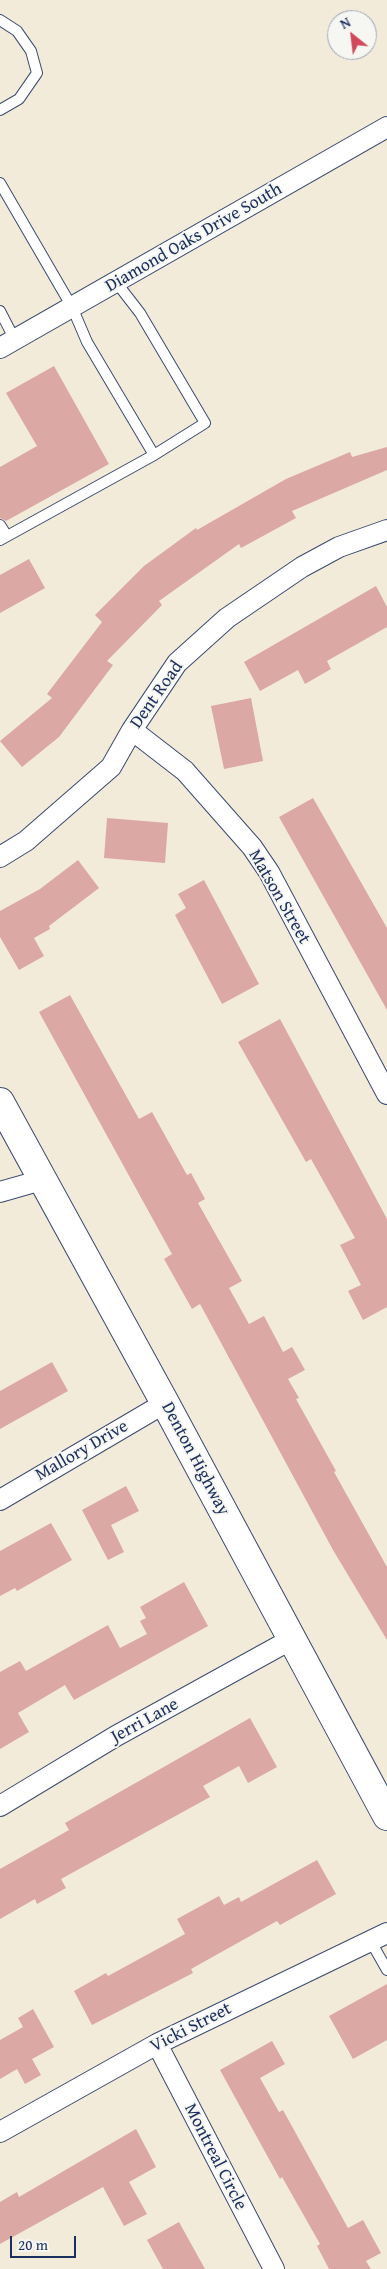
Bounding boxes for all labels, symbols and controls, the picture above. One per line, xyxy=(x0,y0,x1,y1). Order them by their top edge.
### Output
north arrow xyxy=(327,10,377,60)
text: N xyxy=(336,12,354,34)
street label: Diamond Oaks Drive South xyxy=(102,179,286,297)
street label: Dent Road xyxy=(126,657,188,733)
street label: Matson Street xyxy=(243,846,315,948)
street label: Denton Highway xyxy=(156,1399,234,1519)
street label: Mallory Drive xyxy=(32,1416,132,1486)
street label: Jerri Lane xyxy=(107,1694,183,1748)
street label: Vicki Street xyxy=(147,1998,235,2058)
street label: Montreal Circle xyxy=(179,2100,251,2214)
scale bar xyxy=(12,2226,79,2258)
text: 20 m xyxy=(18,2234,48,2255)

